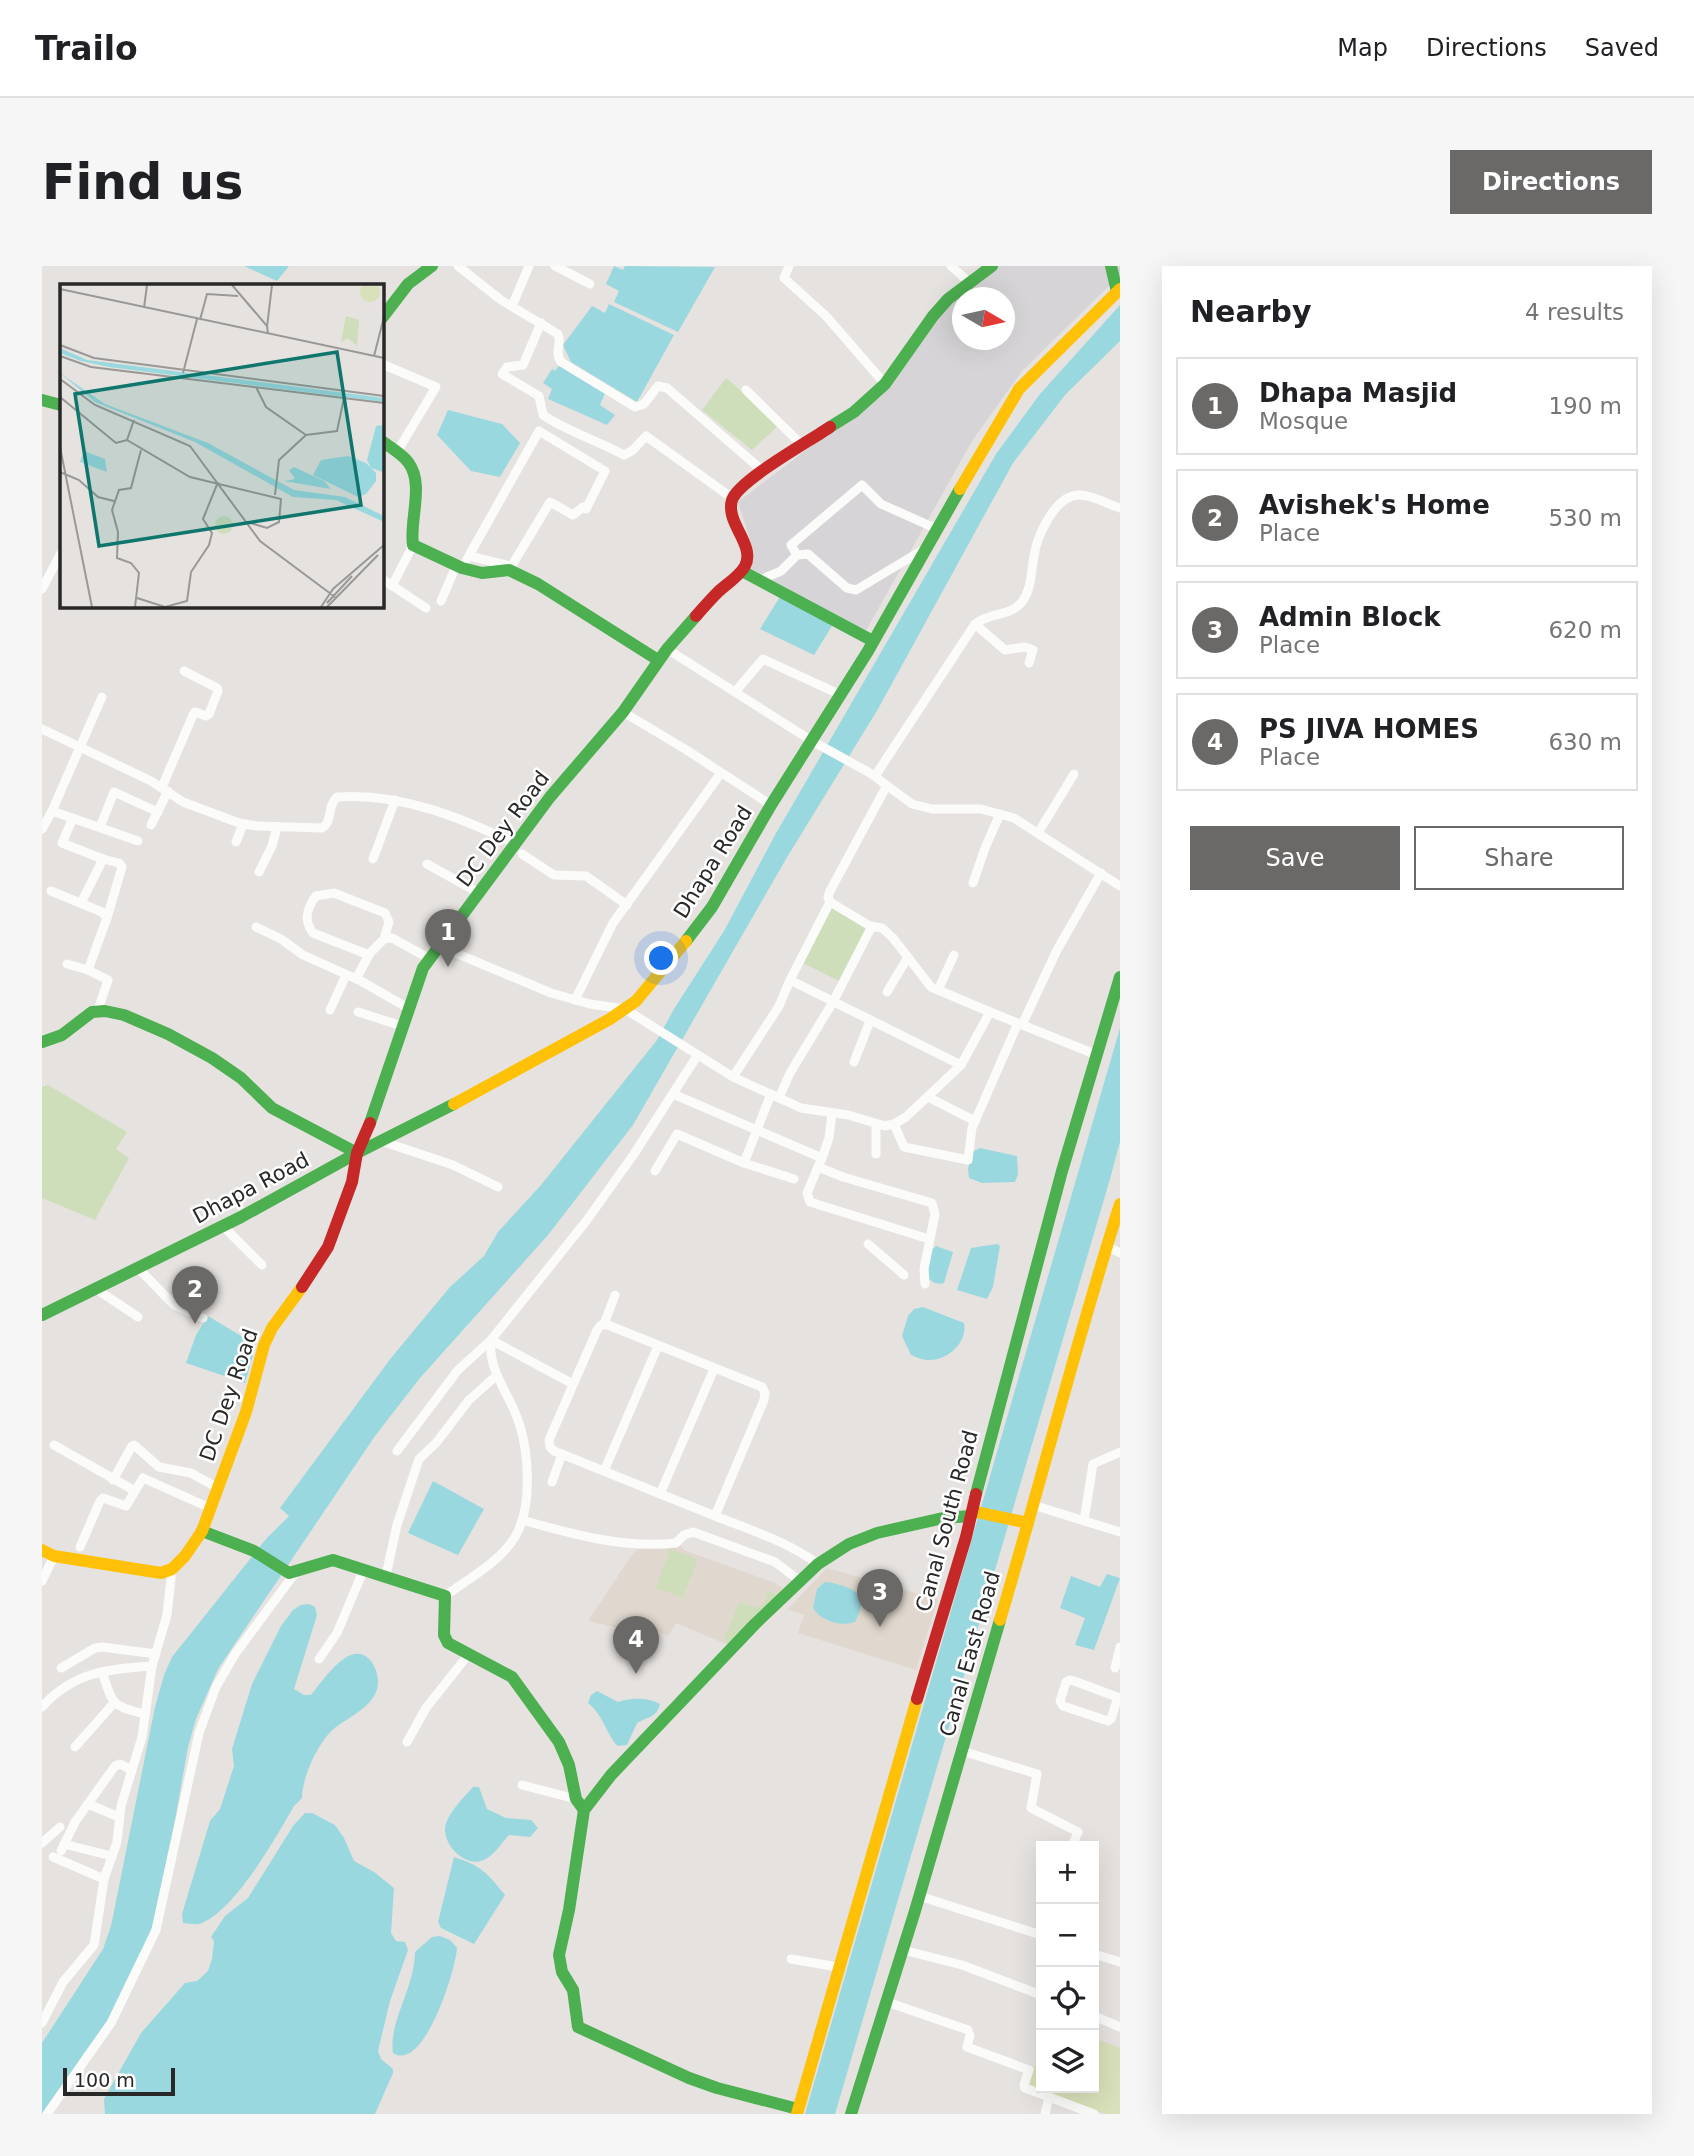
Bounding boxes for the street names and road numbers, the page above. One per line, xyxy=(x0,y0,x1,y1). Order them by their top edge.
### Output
street label: DC Dey Road xyxy=(452,767,554,891)
street label: Dhapa Road xyxy=(669,801,757,923)
street label: Dhapa Road xyxy=(189,1147,313,1229)
street label: DC Dey Road xyxy=(195,1326,263,1464)
street label: Canal South Road xyxy=(911,1428,983,1614)
street label: Canal East Road xyxy=(935,1569,1005,1739)

